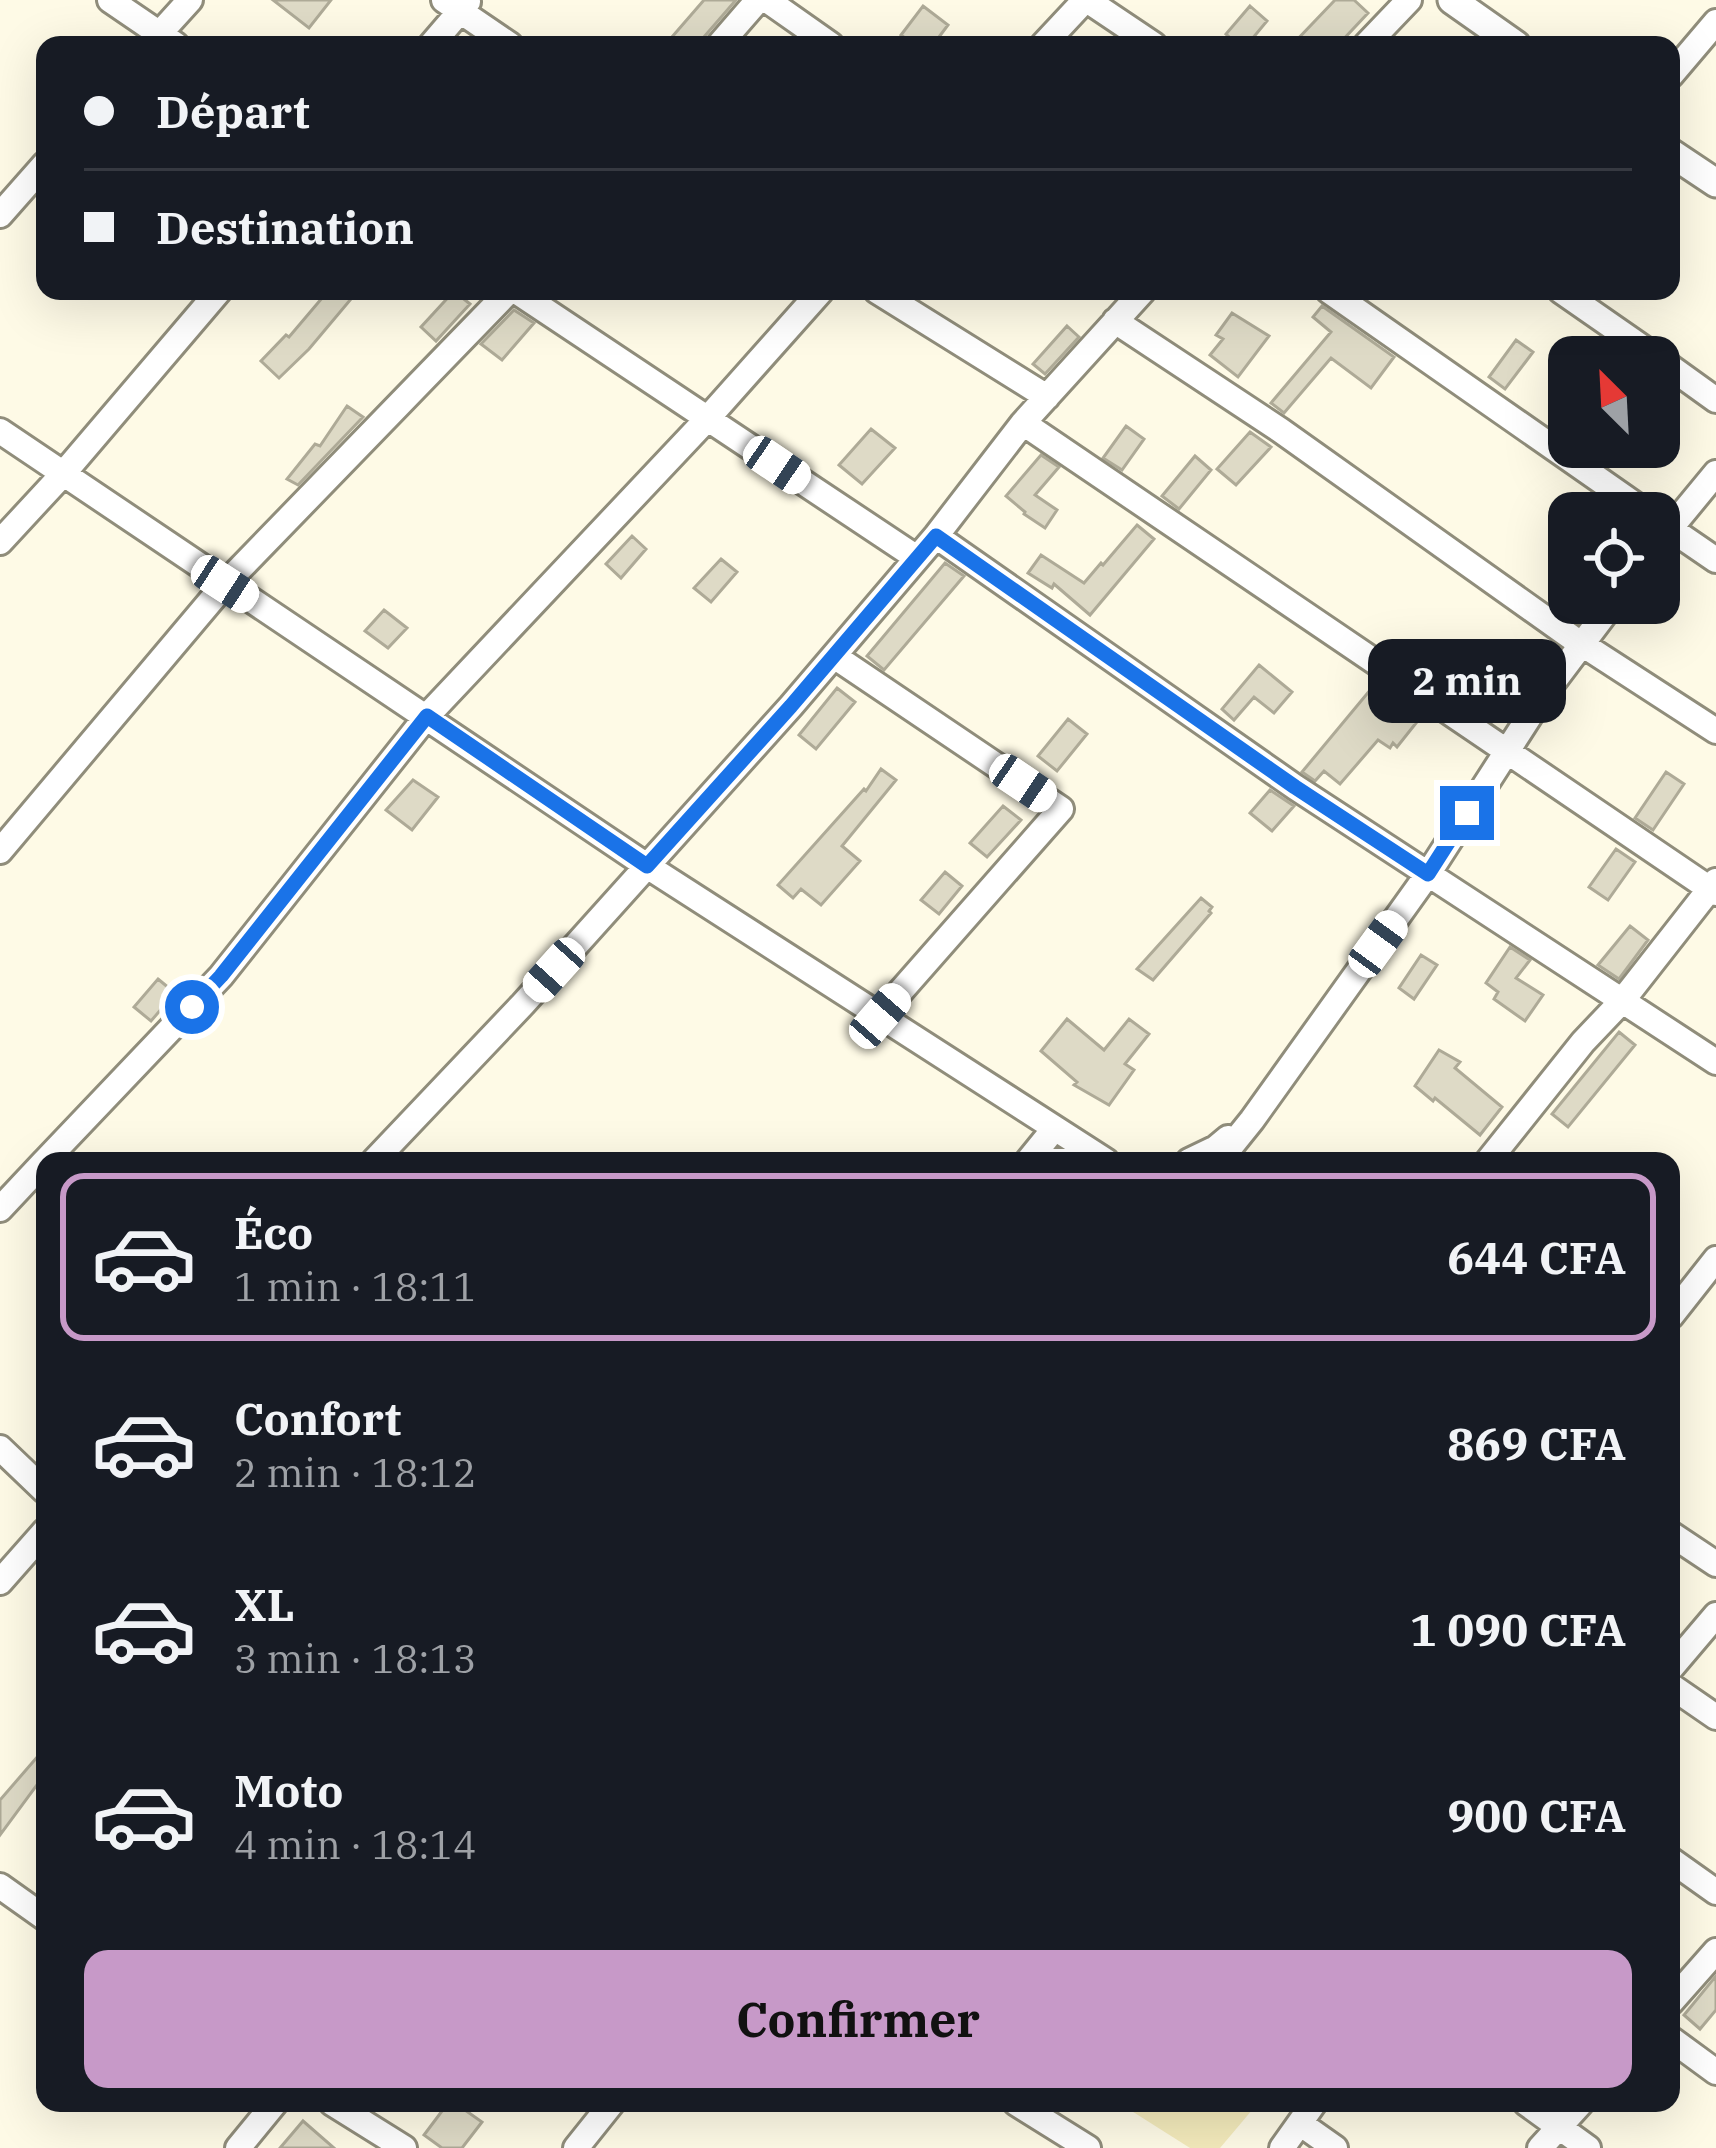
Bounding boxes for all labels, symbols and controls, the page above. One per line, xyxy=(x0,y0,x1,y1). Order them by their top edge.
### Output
text: Départ xyxy=(156,82,310,140)
text: Destination xyxy=(156,198,414,256)
north arrow xyxy=(1548,336,1680,468)
map controls xyxy=(1548,336,1680,624)
car xyxy=(737,430,817,500)
button: locate xyxy=(1548,492,1680,624)
car xyxy=(185,549,265,619)
callout: 2 min xyxy=(1368,639,1566,723)
text: 2 min xyxy=(1412,655,1522,706)
car xyxy=(983,748,1063,818)
route end xyxy=(1440,786,1494,840)
car xyxy=(1342,904,1414,984)
car xyxy=(517,931,591,1009)
car xyxy=(843,977,917,1055)
route start xyxy=(165,980,219,1034)
icon: car xyxy=(90,1203,198,1311)
text: Éco xyxy=(234,1203,313,1261)
text: 644 CFA xyxy=(1447,1228,1626,1286)
text: 1 min · 18:11 xyxy=(234,1261,476,1312)
icon: car xyxy=(90,1389,198,1497)
text: Confort xyxy=(234,1389,401,1447)
text: 869 CFA xyxy=(1447,1414,1626,1472)
text: 2 min · 18:12 xyxy=(234,1447,476,1498)
icon: car xyxy=(90,1575,198,1683)
text: XL xyxy=(234,1575,295,1633)
text: 1 090 CFA xyxy=(1410,1600,1626,1658)
text: 3 min · 18:13 xyxy=(234,1633,476,1684)
icon: car xyxy=(90,1761,198,1869)
text: Moto xyxy=(234,1761,344,1819)
text: 900 CFA xyxy=(1447,1786,1626,1844)
text: 4 min · 18:14 xyxy=(234,1819,476,1870)
button: Confirmer xyxy=(84,1950,1632,2088)

